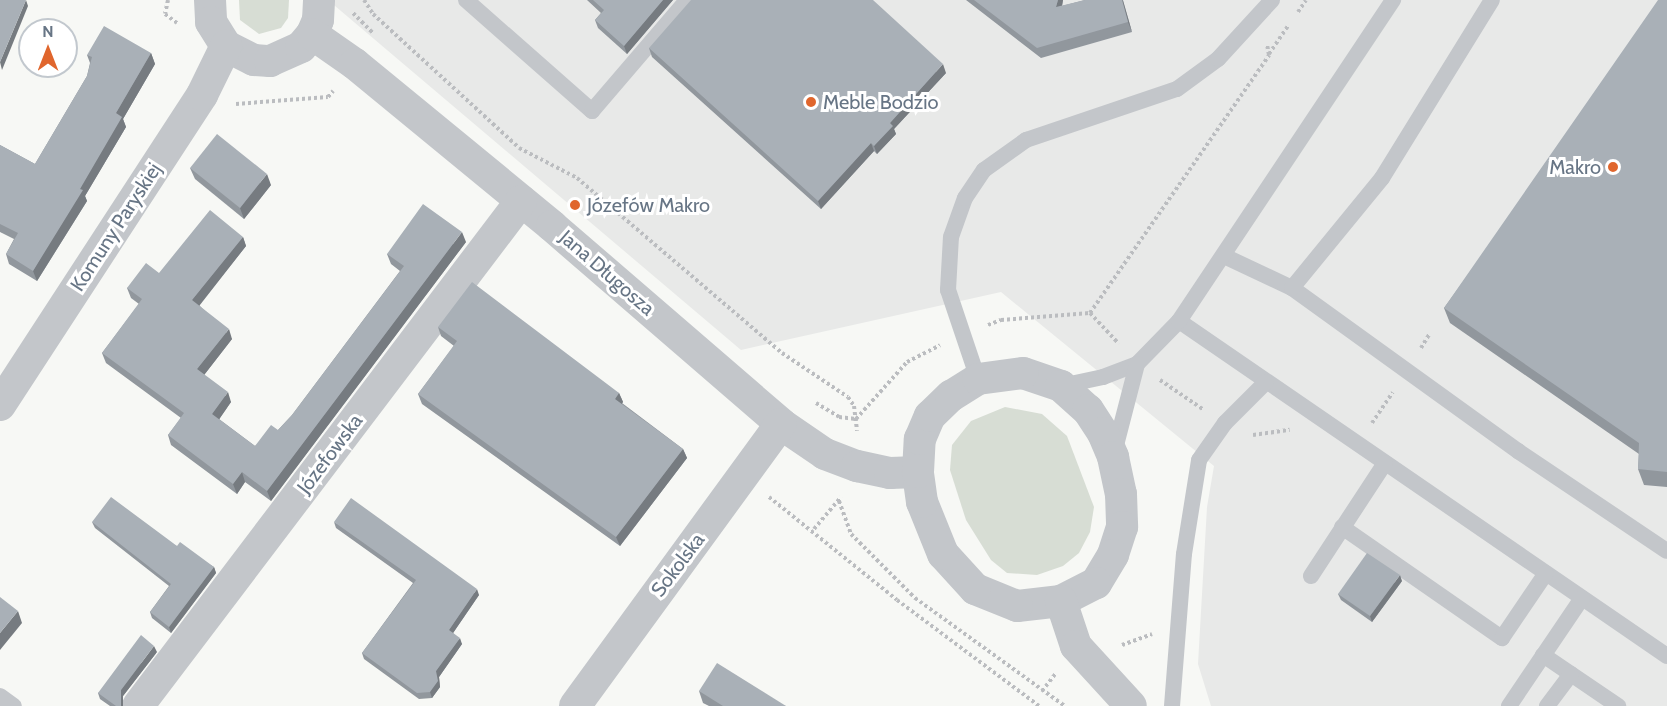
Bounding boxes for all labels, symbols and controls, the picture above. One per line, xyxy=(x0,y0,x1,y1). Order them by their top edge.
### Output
north arrow xyxy=(18,18,78,78)
text: N xyxy=(42,22,54,41)
place label: Meble Bodzio xyxy=(823,90,938,114)
marker: Meble Bodzio xyxy=(804,95,818,109)
place label: Makro xyxy=(1549,155,1601,179)
street label: Komuny Paryskiej xyxy=(66,158,166,296)
marker: Makro xyxy=(1606,160,1620,174)
place label: Józefów Makro xyxy=(587,193,710,217)
marker: Józefów Makro xyxy=(568,198,582,212)
street label: Jana Długosza xyxy=(555,225,659,321)
street label: Józefowska xyxy=(292,409,368,499)
street label: Sokolska xyxy=(646,528,710,602)

